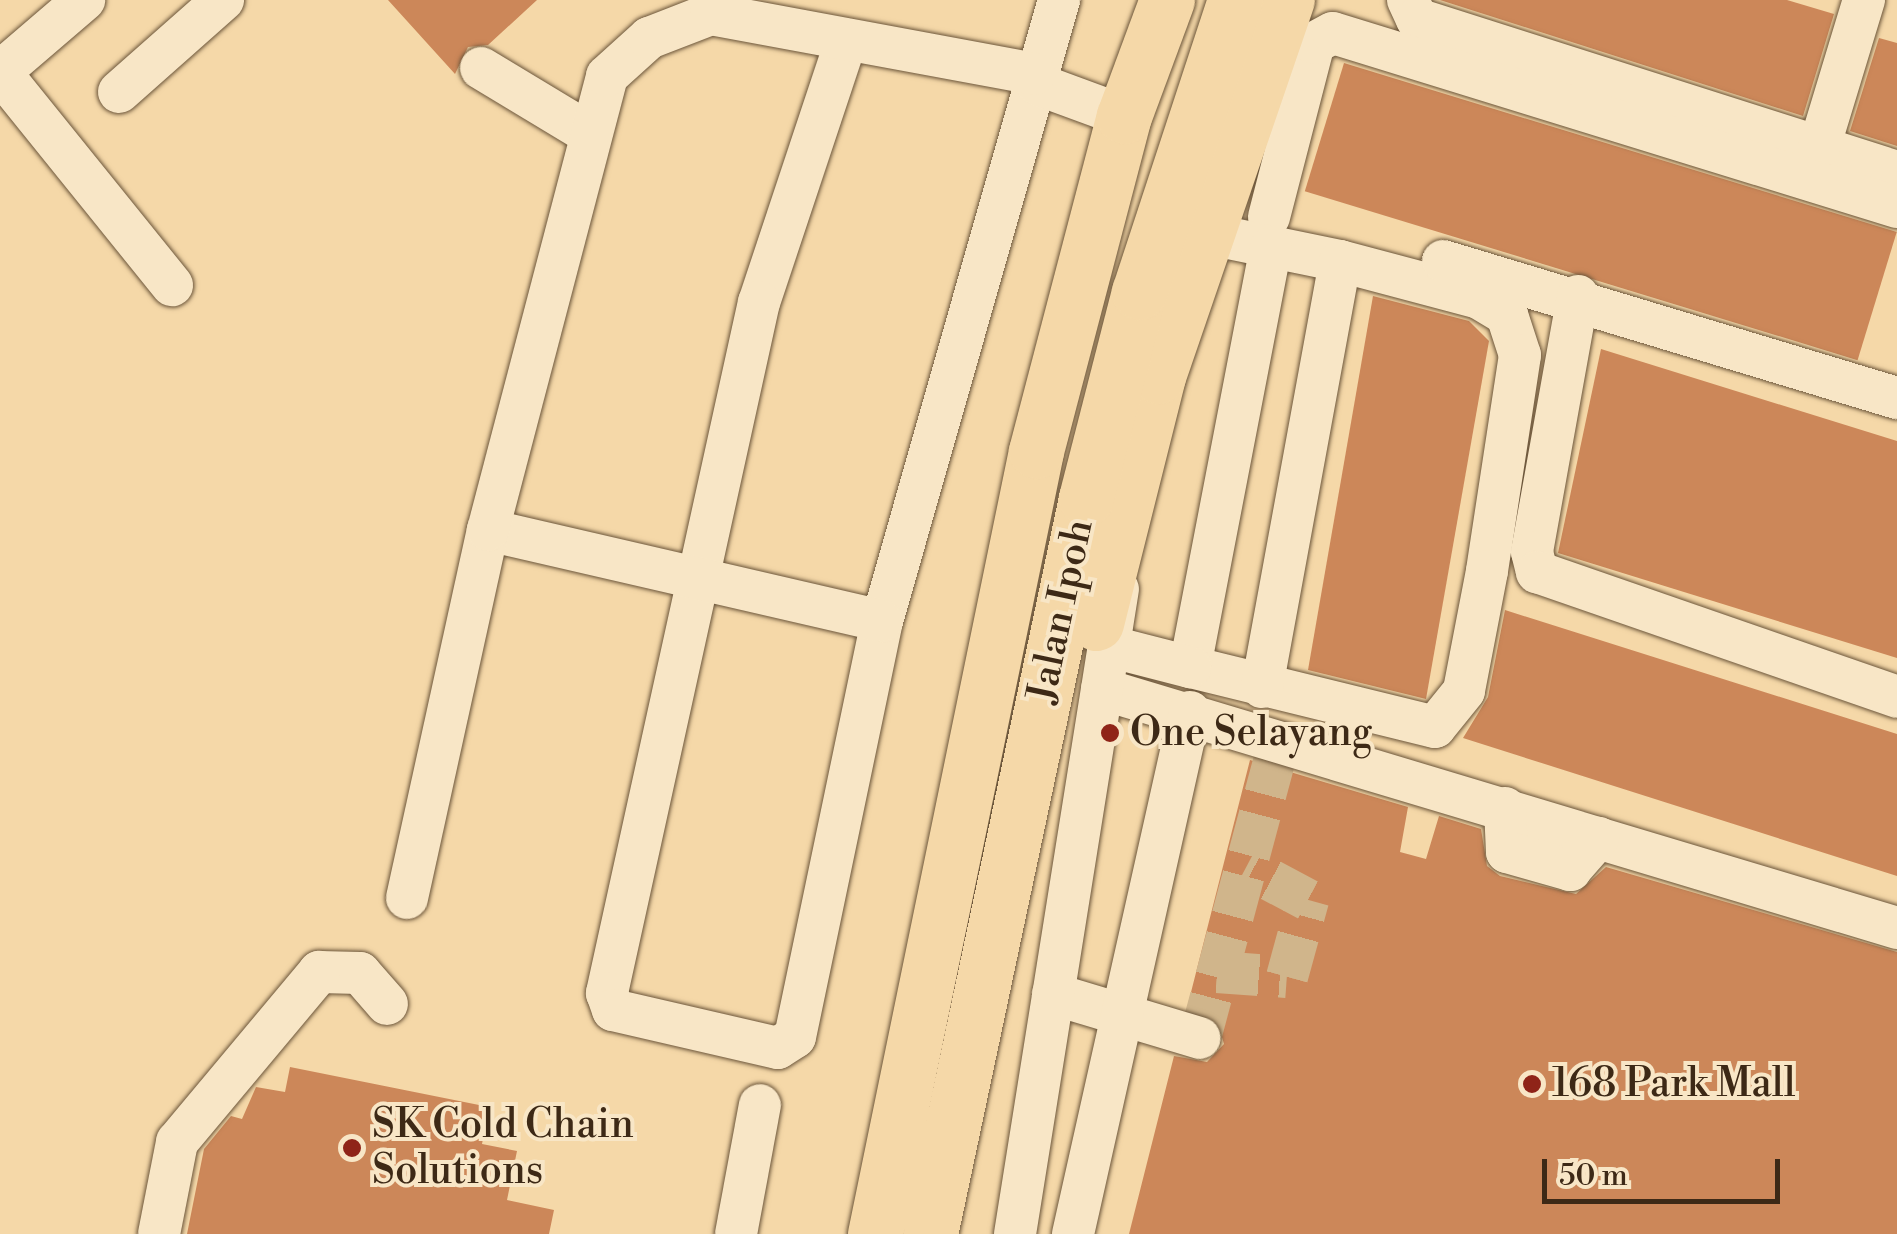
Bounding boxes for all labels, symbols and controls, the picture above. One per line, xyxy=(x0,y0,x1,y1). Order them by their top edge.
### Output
street label: Jalan Ipoh xyxy=(1018,515,1104,707)
place label: One Selayang xyxy=(1130,709,1373,757)
marker: One Selayang xyxy=(1099,722,1121,744)
place label: 168 Park Mall xyxy=(1552,1060,1796,1108)
marker: 168 Park Mall xyxy=(1521,1073,1543,1095)
place label: SK Cold Chain Solutions xyxy=(372,1101,634,1195)
marker: SK Cold Chain Solutions xyxy=(341,1137,363,1159)
scale bar xyxy=(1547,1139,1784,1201)
text: 50 m xyxy=(1559,1157,1628,1195)

